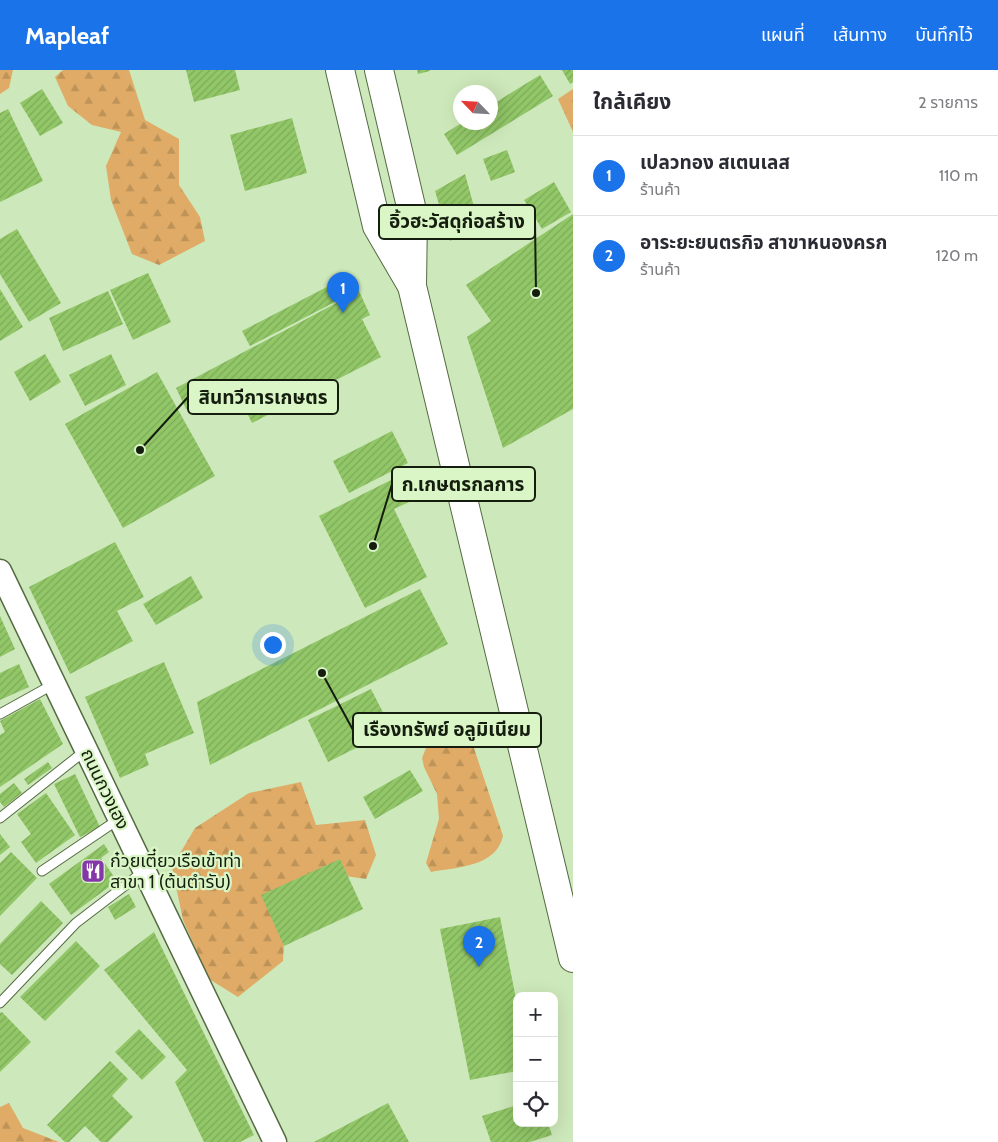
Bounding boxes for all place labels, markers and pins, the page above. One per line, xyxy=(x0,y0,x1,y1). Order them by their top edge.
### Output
callout: อิ้วฮะวัสดุก่อสร้าง xyxy=(379,205,535,239)
pin: 1 xyxy=(327,272,359,313)
callout: สินทวีการเกษตร xyxy=(188,380,338,414)
callout: ก.เกษตรกลการ xyxy=(392,467,535,501)
callout: เรืองทรัพย์ อลูมิเนียม xyxy=(353,713,541,747)
place label: ก๋วยเตี๋ยวเรือเข้าท่า สาขา 1 (ต้นตำรับ) xyxy=(110,848,241,893)
restaurant icon: ก๋วยเตี๋ยวเรือเข้าท่า สาขา 1 (ต้นตำรับ) xyxy=(80,858,106,884)
pin: 2 xyxy=(463,926,495,967)

